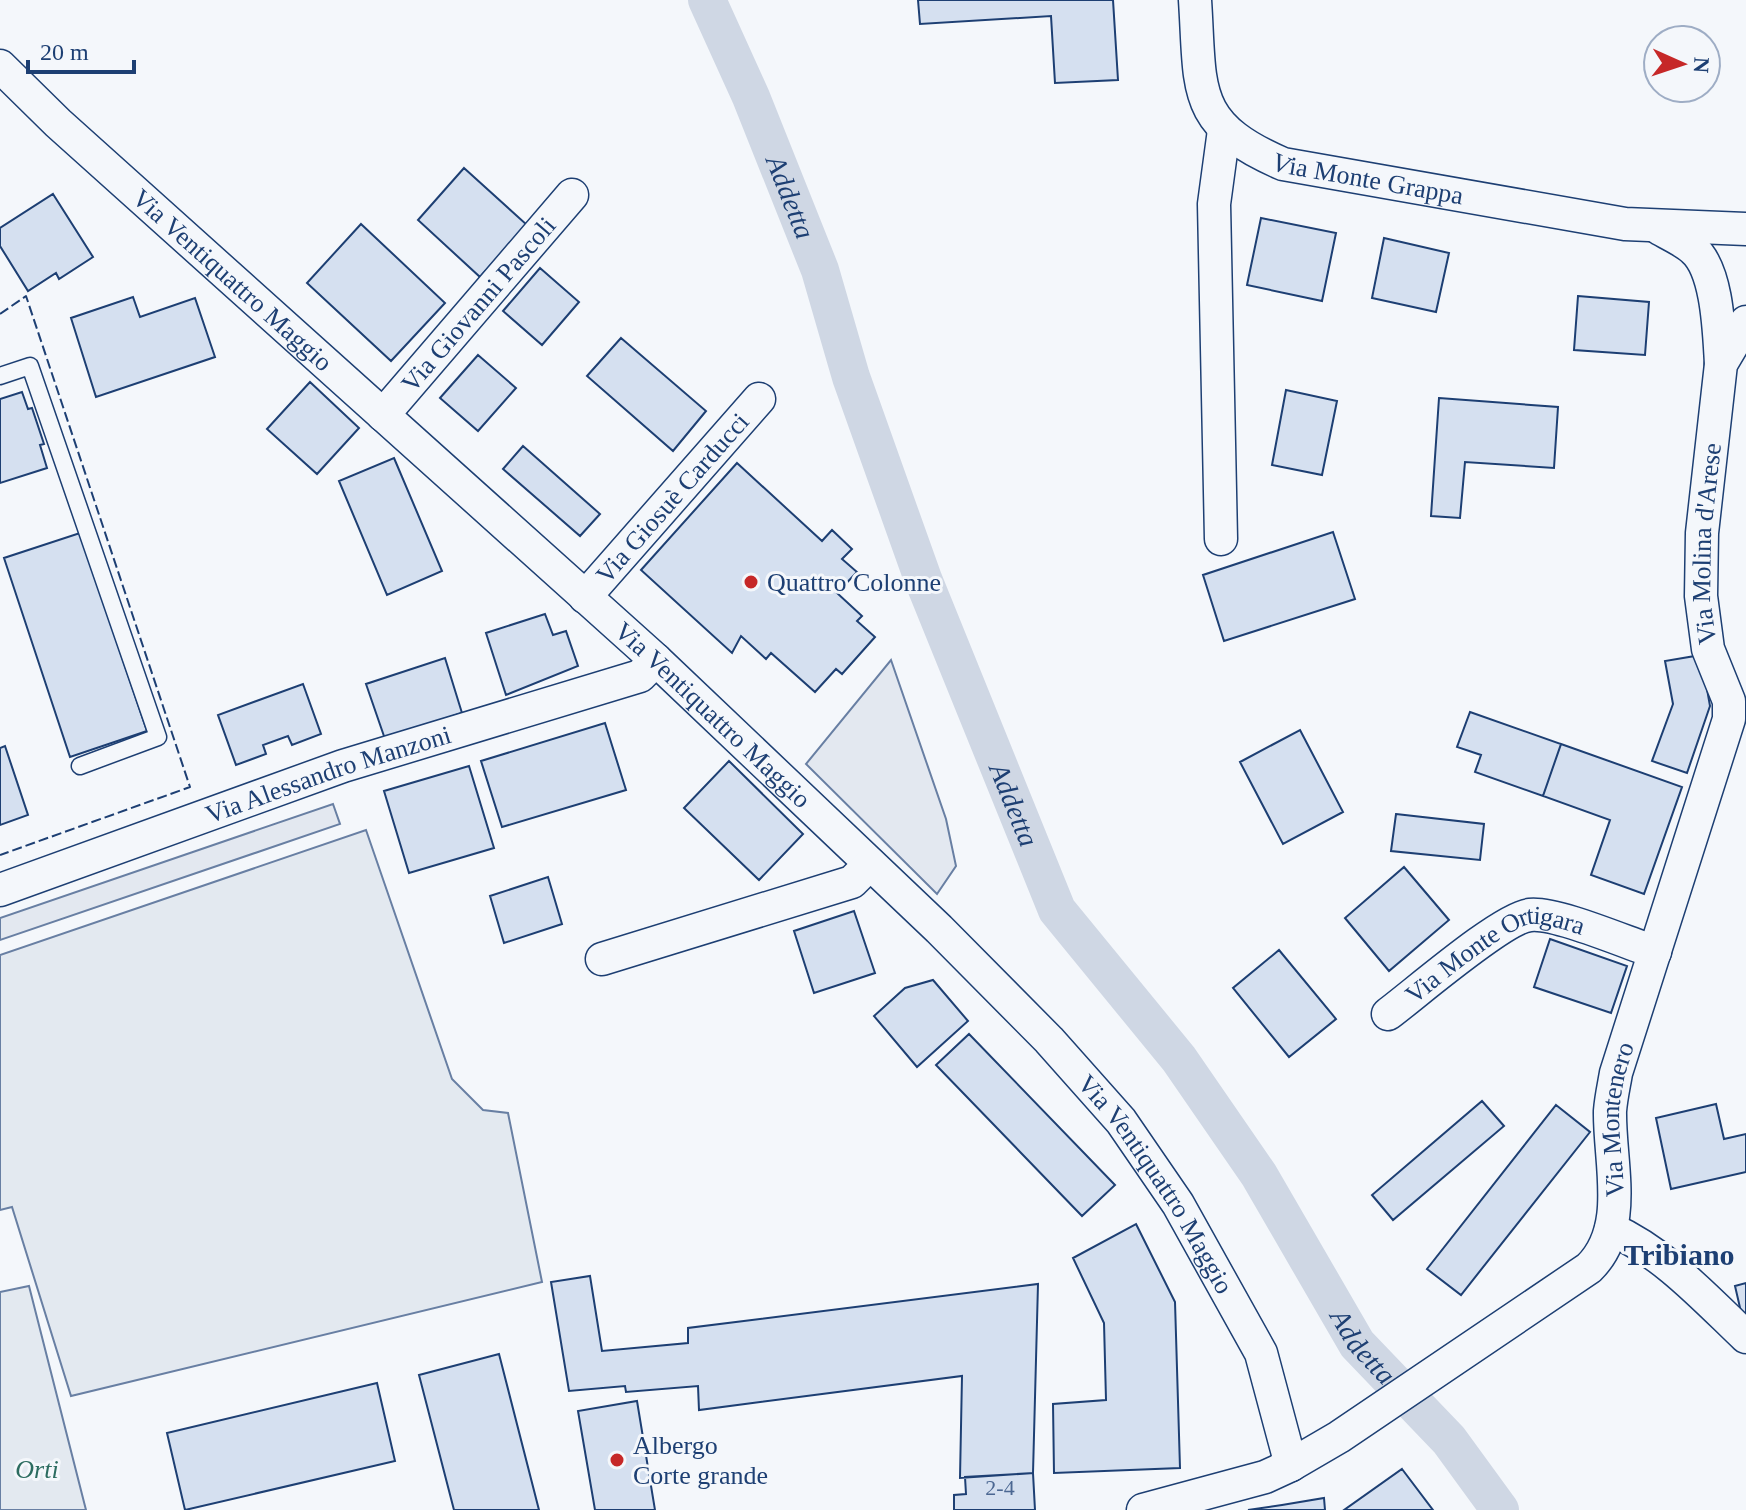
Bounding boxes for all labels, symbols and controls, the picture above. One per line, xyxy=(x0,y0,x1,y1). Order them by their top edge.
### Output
scale bar xyxy=(28,24,134,74)
north arrow xyxy=(1642,24,1722,104)
text: 20 m xyxy=(40,39,89,65)
text: N xyxy=(1689,56,1714,74)
street label: Via Monte Grappa xyxy=(1267,146,1466,210)
water label: Addetta xyxy=(760,149,821,243)
street label: Via Ventiquattro Maggio xyxy=(127,183,338,377)
street label: Via Giovanni Pascoli xyxy=(395,211,561,398)
street label: Via Giosuè Carducci xyxy=(590,407,755,589)
street label: Via Molina d'Arese xyxy=(1686,441,1727,646)
place label: Quattro Colonne xyxy=(767,568,941,597)
marker: Quattro Colonne xyxy=(742,573,760,591)
street label: Via Ventiquattro Maggio xyxy=(609,616,817,814)
street label: Via Alessandro Manzoni xyxy=(201,720,454,829)
water label: Addetta xyxy=(983,757,1045,851)
street label: Via Monte Ortigara xyxy=(1399,900,1589,1009)
street label: Via Montenero xyxy=(1595,1038,1639,1197)
street label: Via Ventiquattro Maggio xyxy=(1072,1069,1239,1299)
district label: Tribiano xyxy=(1623,1238,1735,1271)
water label: Addetta xyxy=(1323,1302,1402,1390)
place label: Albergo Corte grande xyxy=(633,1431,768,1490)
marker: Albergo Corte grande xyxy=(608,1451,626,1469)
park label: Orti xyxy=(15,1455,59,1484)
house number: 2-4 xyxy=(985,1475,1015,1500)

